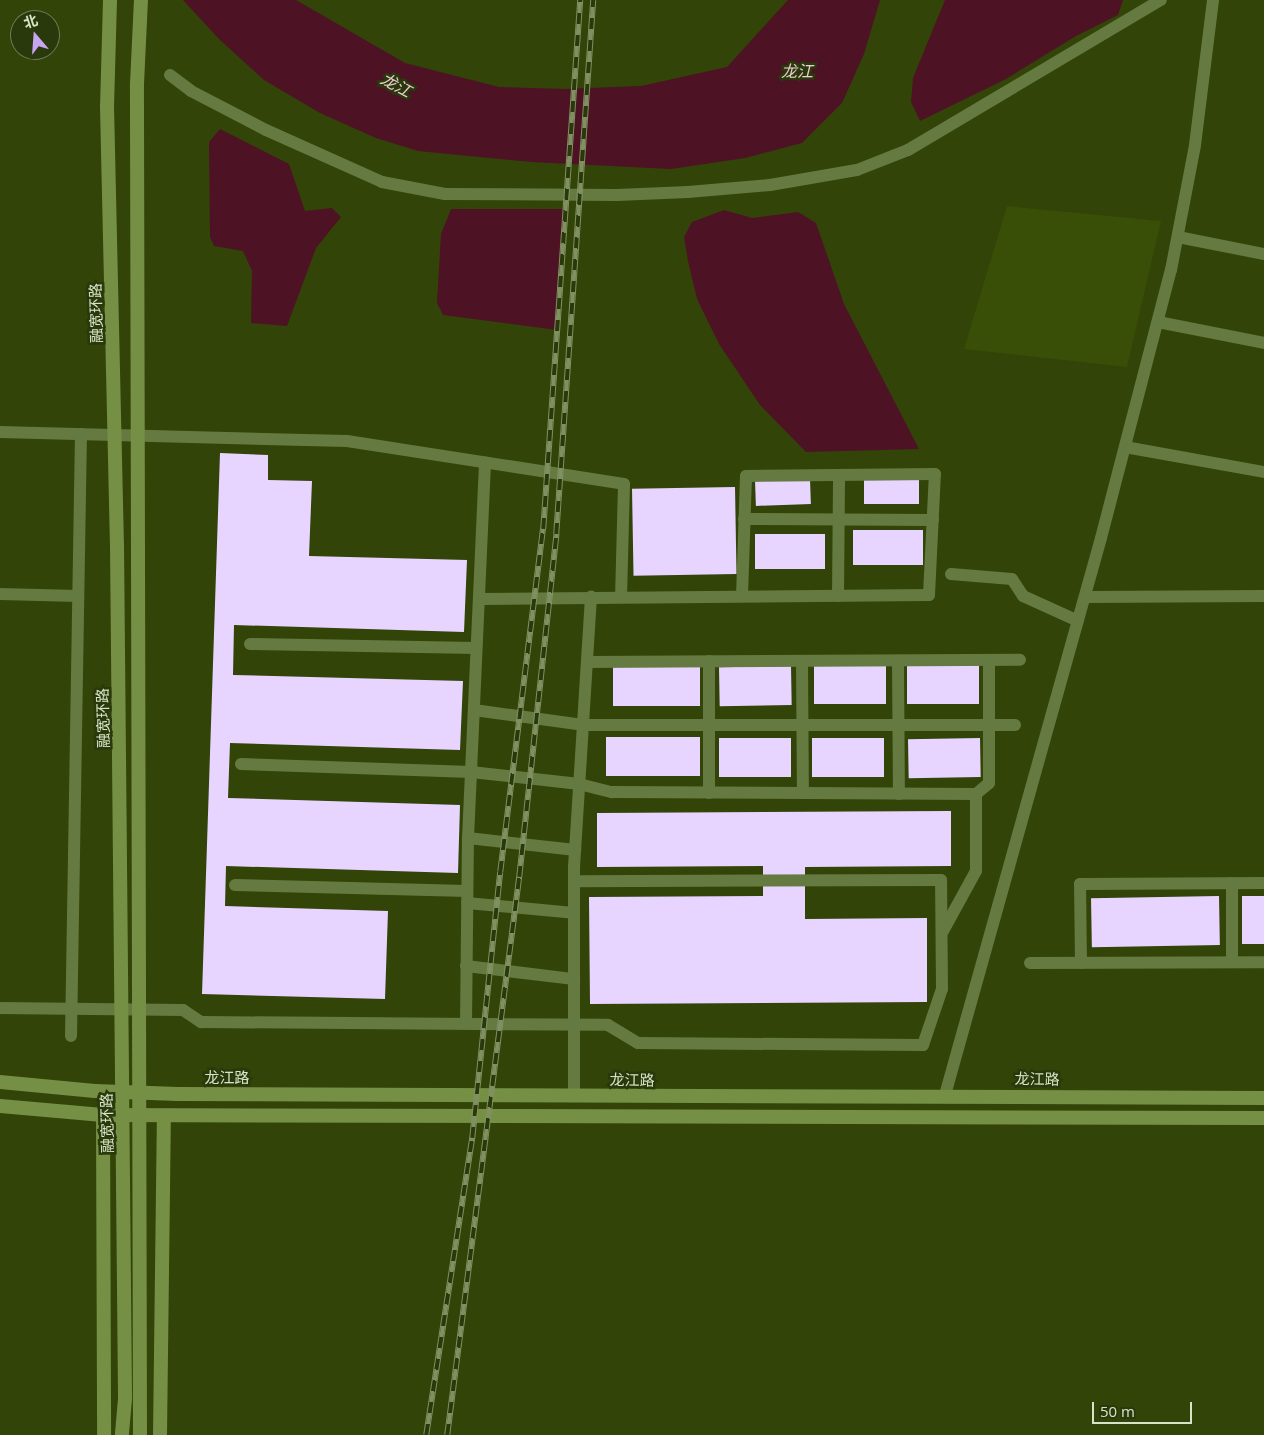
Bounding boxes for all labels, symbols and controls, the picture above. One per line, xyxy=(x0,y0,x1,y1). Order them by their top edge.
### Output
north arrow xyxy=(10,10,60,60)
text: 北 xyxy=(21,10,40,32)
water label: 龙江 xyxy=(781,61,813,81)
water label: 龙江 xyxy=(377,69,415,101)
street label: 融宽环路 xyxy=(86,283,106,343)
street label: 融宽环路 xyxy=(93,688,113,748)
street label: 龙江路 xyxy=(205,1069,249,1087)
street label: 龙江路 xyxy=(1014,1070,1060,1088)
street label: 龙江路 xyxy=(609,1071,655,1089)
street label: 融宽环路 xyxy=(97,1093,117,1153)
scale bar xyxy=(1094,1392,1194,1424)
text: 50 m xyxy=(1100,1401,1135,1421)

